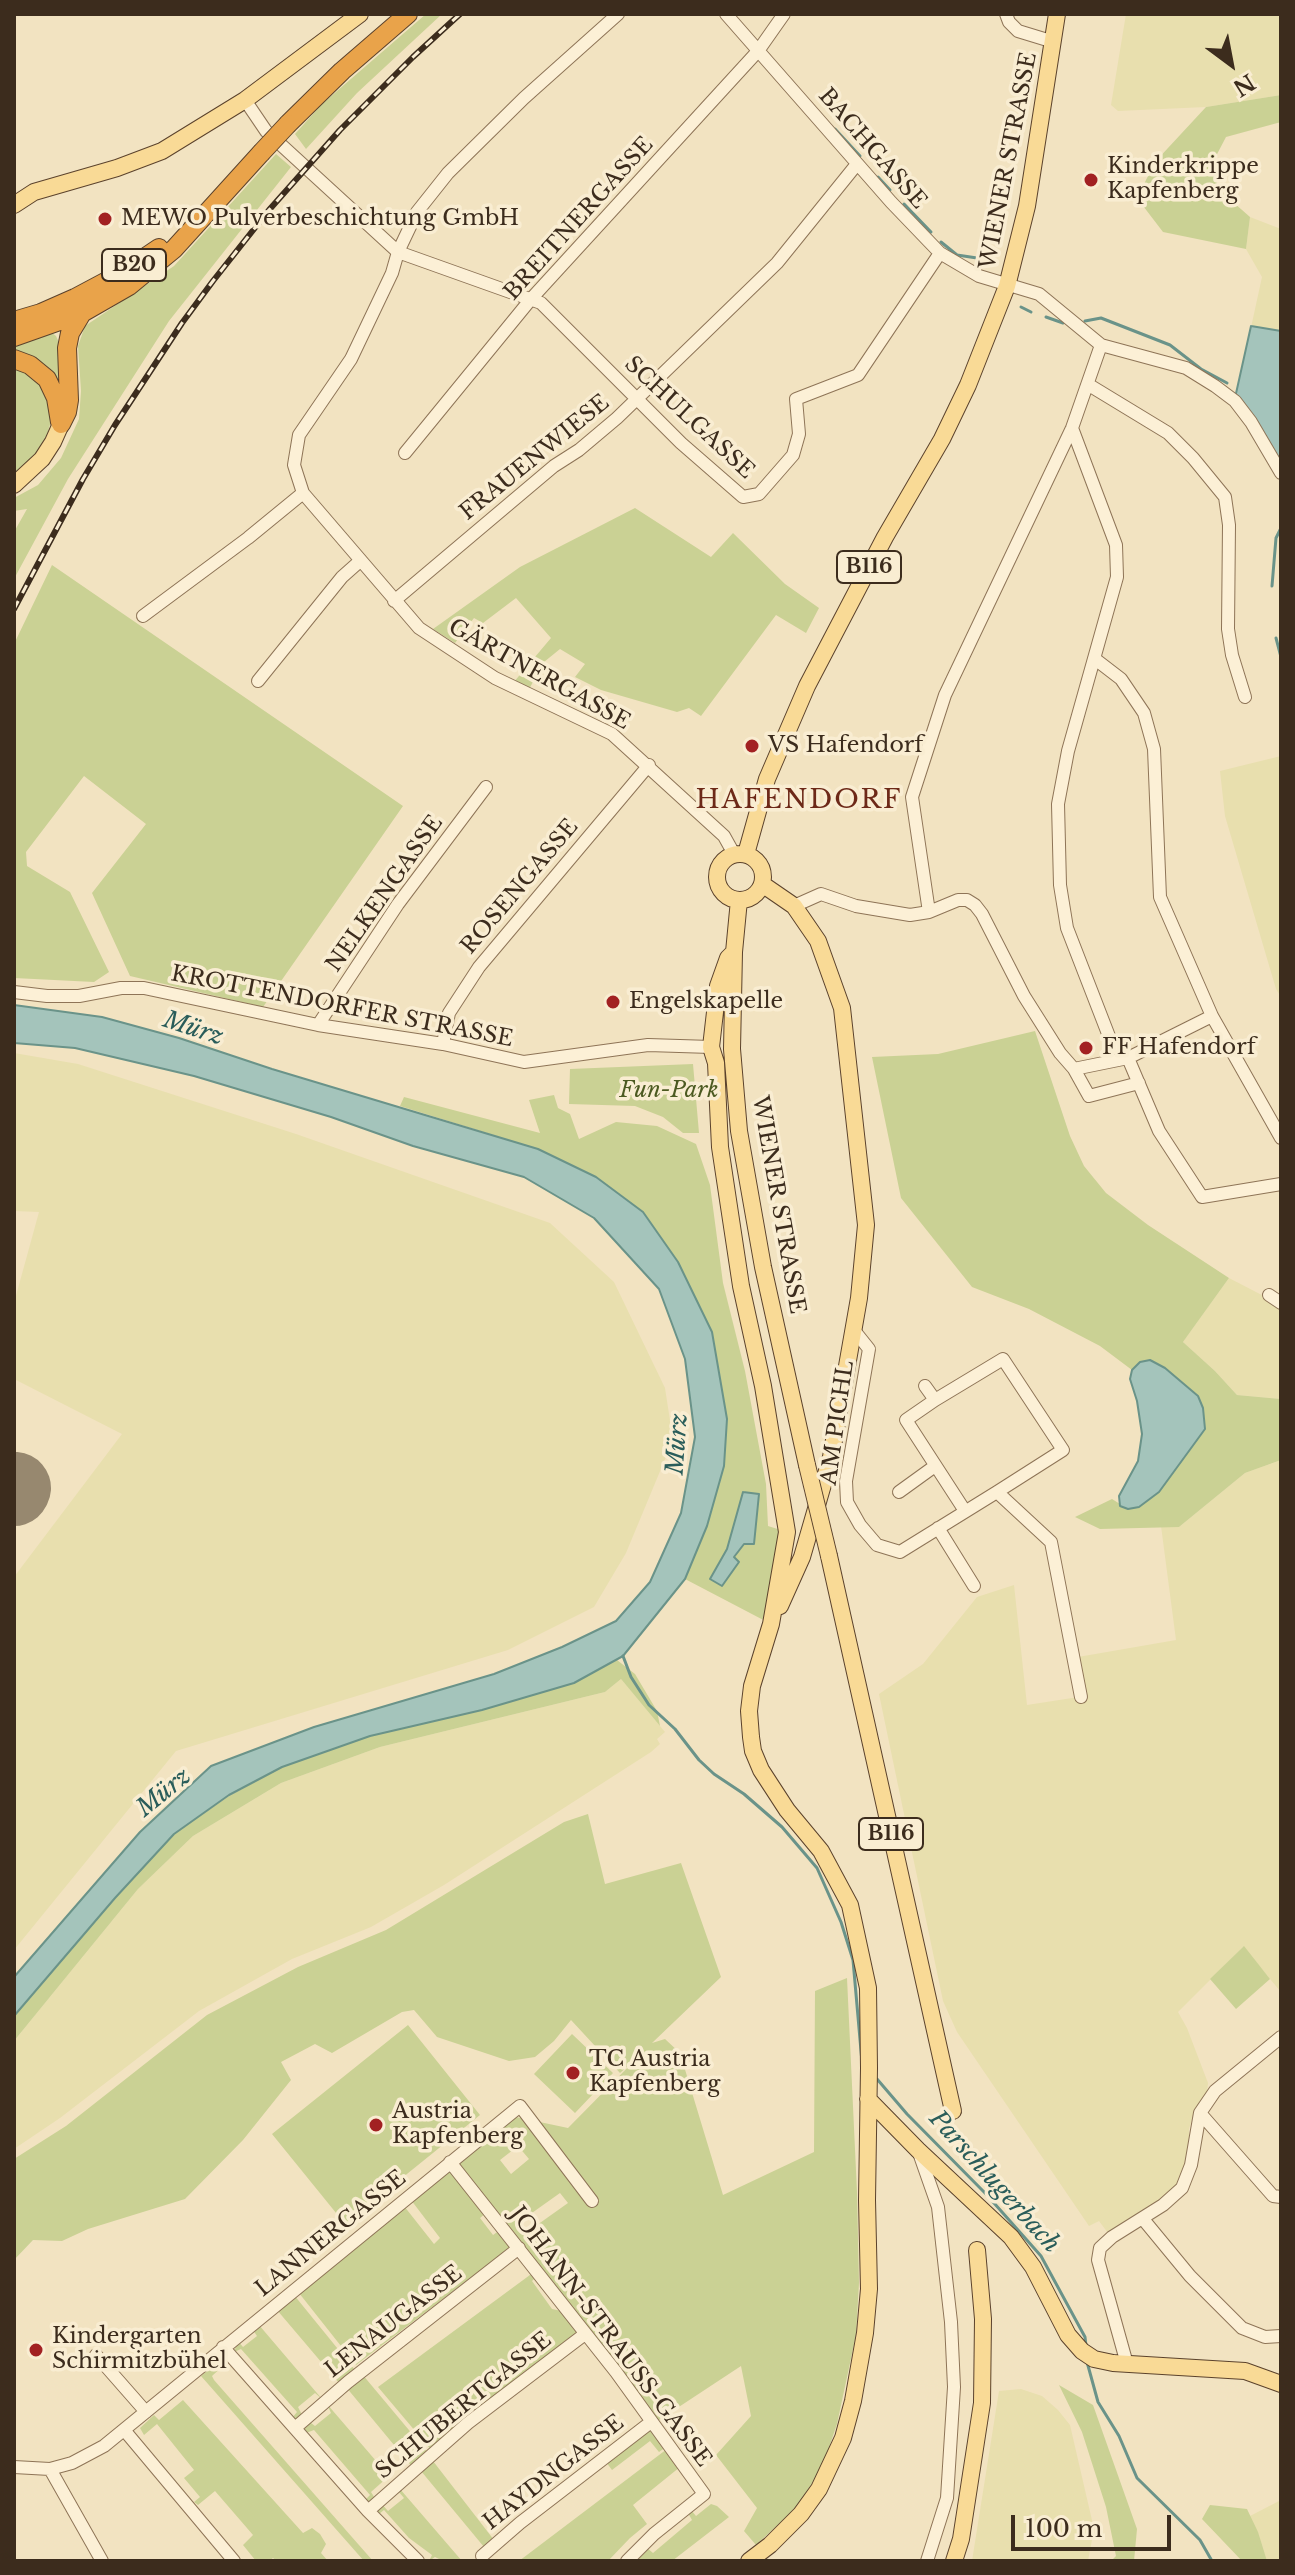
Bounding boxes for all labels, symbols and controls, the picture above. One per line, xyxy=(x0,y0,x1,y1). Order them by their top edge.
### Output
north arrow xyxy=(1191,24,1271,104)
street label: WIENER STRASSE xyxy=(975,50,1043,272)
text: N xyxy=(1228,68,1260,102)
street label: BACHGASSE xyxy=(812,83,932,215)
street label: BREITNERGASSE xyxy=(499,132,659,306)
place label: Kinderkrippe Kapfenberg xyxy=(1107,154,1259,206)
marker: Kinderkrippe Kapfenberg xyxy=(1082,171,1100,189)
place label: MEWO Pulverbeschichtung GmbH xyxy=(121,206,519,232)
marker: MEWO Pulverbeschichtung GmbH xyxy=(96,210,114,228)
road number: B20 xyxy=(102,249,166,281)
street label: SCHULGASSE xyxy=(619,351,759,485)
street label: FRAUENWIESE xyxy=(455,390,615,526)
road number: B116 xyxy=(837,551,901,583)
street label: GÄRTNERGASSE xyxy=(444,614,634,736)
place label: VS Hafendorf xyxy=(768,733,923,759)
marker: VS Hafendorf xyxy=(743,737,761,755)
district label: HAFENDORF xyxy=(695,785,903,817)
street label: NELKENGASSE xyxy=(321,811,449,977)
street label: ROSENGASSE xyxy=(456,814,584,960)
street label: KROTTENDORFER STRASSE xyxy=(169,961,515,1053)
place label: Engelskapelle xyxy=(629,989,783,1015)
marker: Engelskapelle xyxy=(604,993,622,1011)
water label: Mürz xyxy=(159,1006,227,1052)
place label: FF Hafendorf xyxy=(1102,1035,1256,1061)
marker: FF Hafendorf xyxy=(1077,1039,1095,1057)
park label: Fun-Park xyxy=(620,1078,718,1104)
street label: WIENER STRASSE xyxy=(746,1094,810,1316)
street label: AM PICHL xyxy=(816,1359,860,1487)
water label: Mürz xyxy=(661,1412,695,1476)
water label: Mürz xyxy=(131,1762,197,1824)
road number: B116 xyxy=(859,1818,923,1850)
place label: TC Austria Kapfenberg xyxy=(589,2047,721,2098)
marker: TC Austria Kapfenberg xyxy=(564,2064,582,2082)
place label: Austria Kapfenberg xyxy=(392,2099,524,2150)
water label: Parschlugerbach xyxy=(923,2105,1065,2259)
marker: Austria Kapfenberg xyxy=(367,2116,385,2134)
street label: LANNERGASSE xyxy=(250,2165,412,2303)
street label: JOHANN-STRAUSS-GASSE xyxy=(504,2202,716,2472)
street label: LENAUGASSE xyxy=(320,2260,468,2384)
place label: Kindergarten Schirmitzbühel xyxy=(52,2324,227,2376)
street label: SCHUBERTGASSE xyxy=(371,2327,557,2485)
marker: Kindergarten Schirmitzbühel xyxy=(27,2341,45,2359)
street label: HAYDNGASSE xyxy=(479,2410,629,2536)
scale bar xyxy=(1015,2499,1175,2549)
text: 100 m xyxy=(1025,2514,1103,2543)

